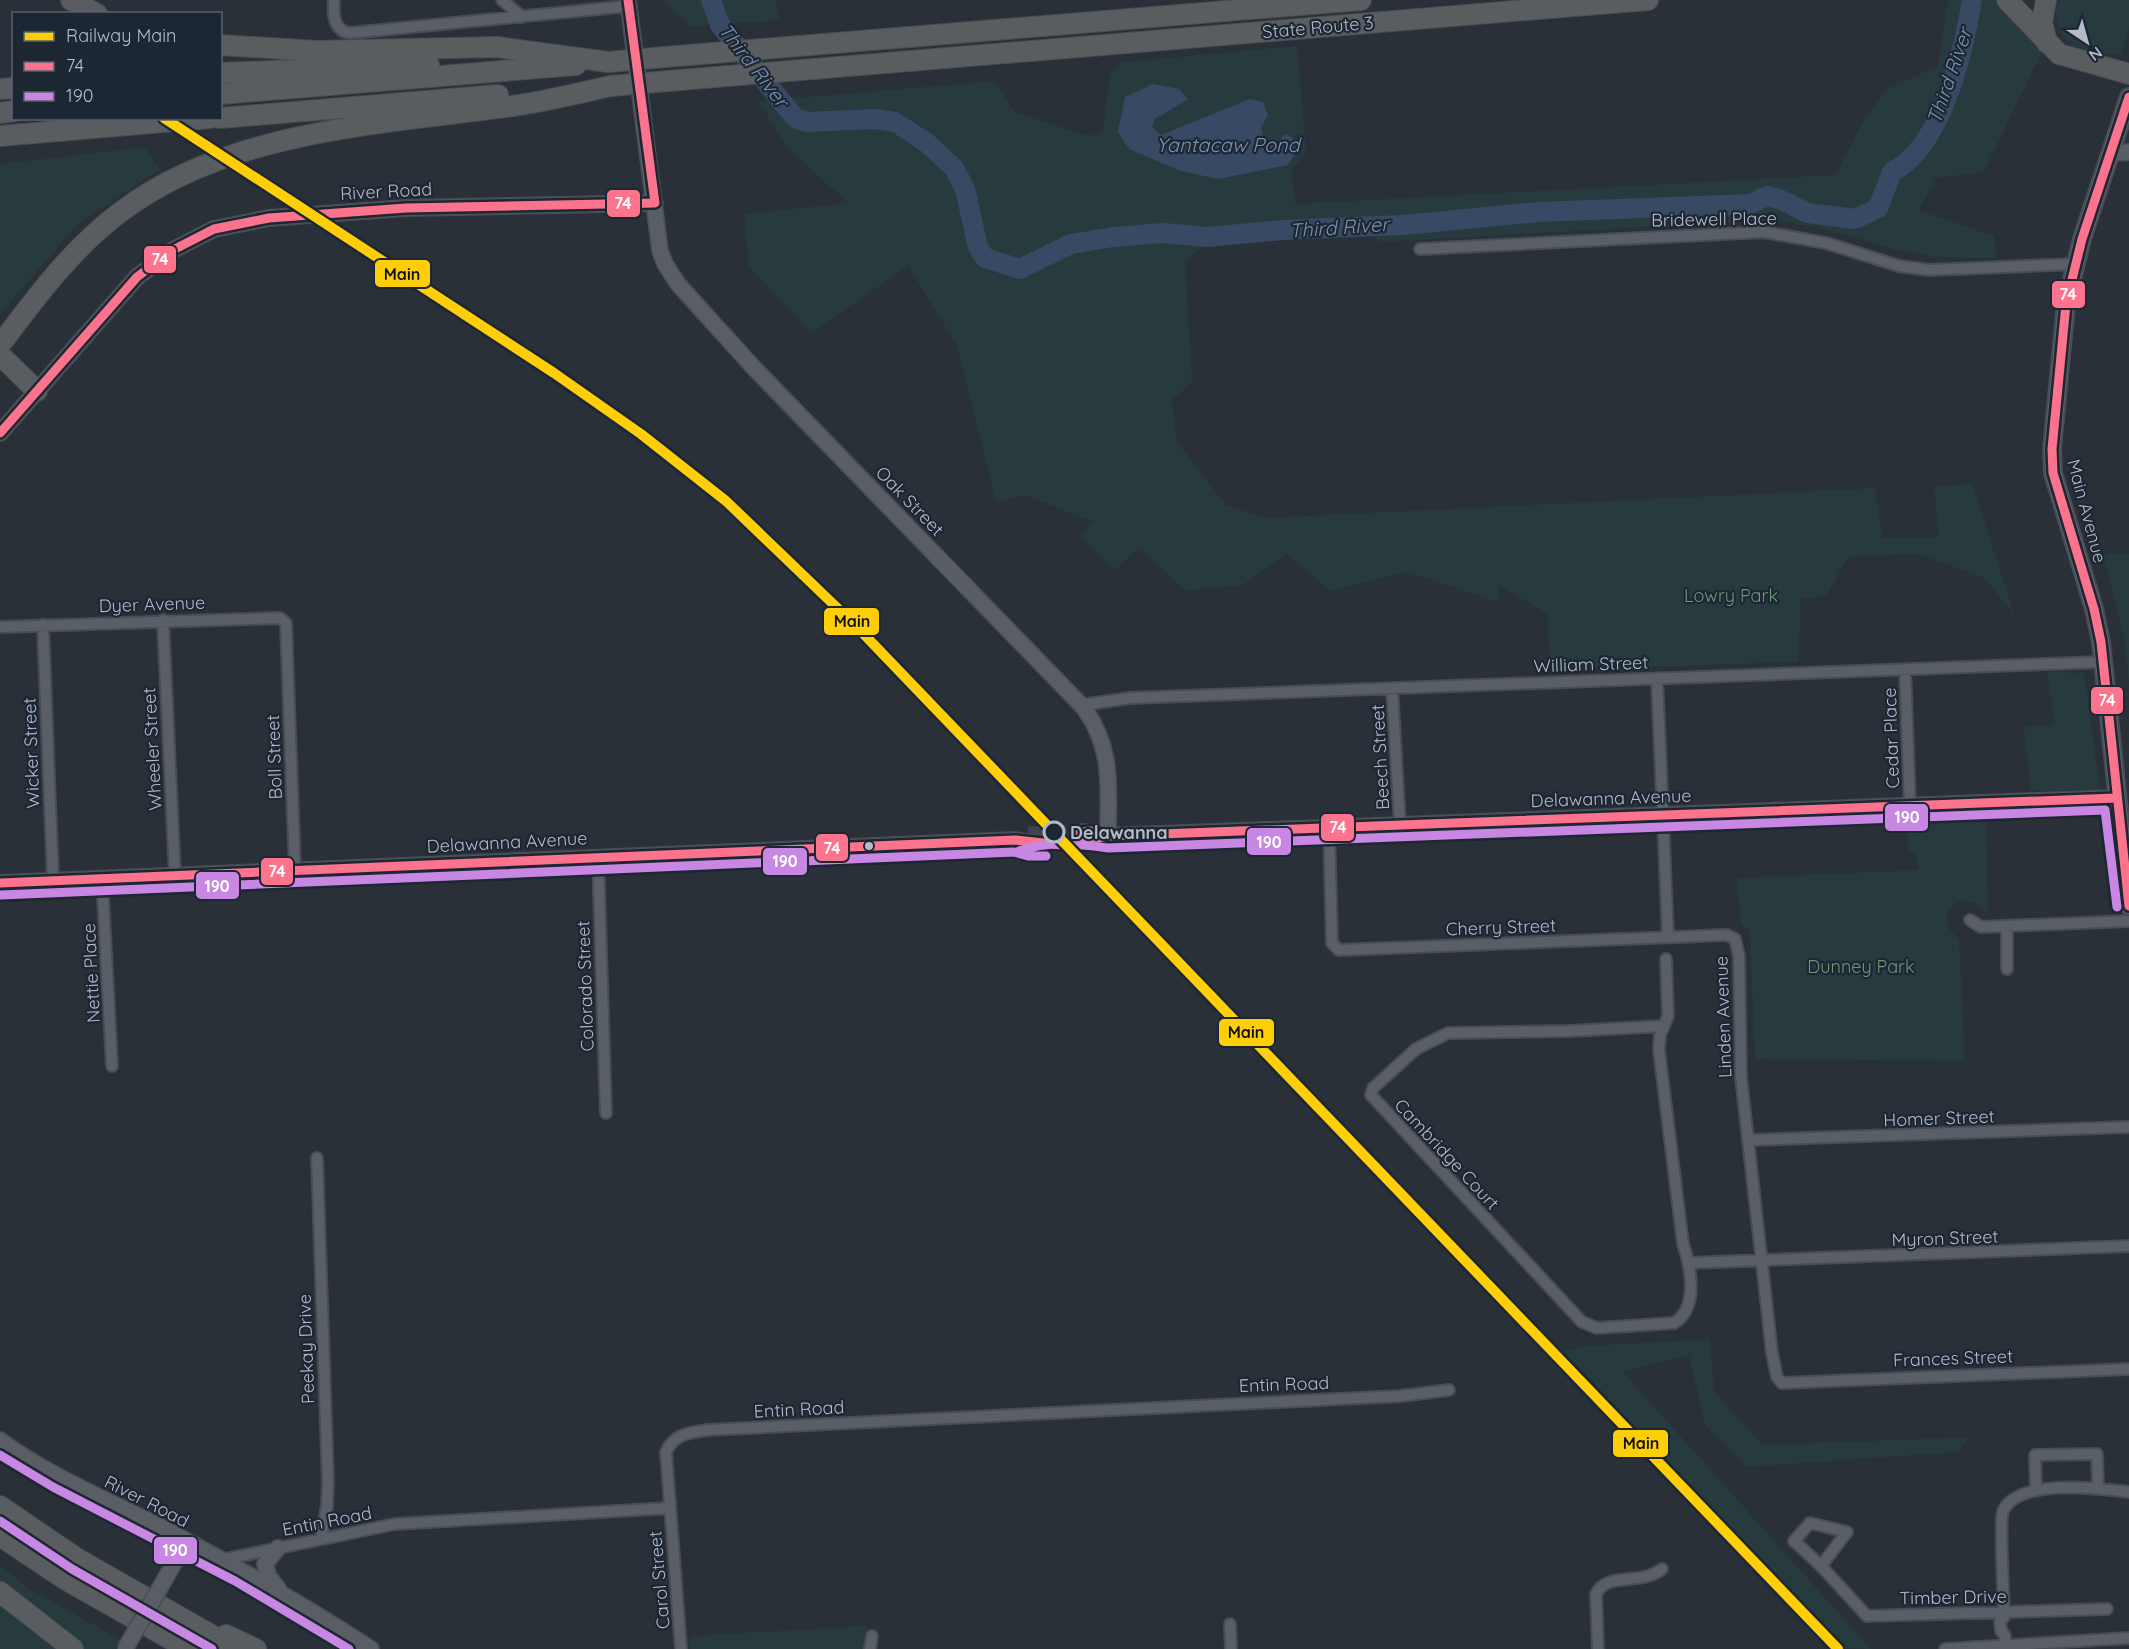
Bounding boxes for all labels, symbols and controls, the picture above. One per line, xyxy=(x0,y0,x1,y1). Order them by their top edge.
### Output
street label: State Route 3 xyxy=(1261,11,1375,43)
legend xyxy=(12,12,222,120)
north arrow xyxy=(2057,12,2117,72)
water label: Third River xyxy=(713,18,796,114)
water label: Third River xyxy=(1921,23,1978,127)
text: Railway Main xyxy=(66,24,176,47)
text: N xyxy=(2085,43,2106,66)
text: 74 xyxy=(66,54,84,77)
text: 190 xyxy=(66,84,93,107)
water label: Yantacaw Pond xyxy=(1156,132,1303,157)
street label: River Road xyxy=(339,177,433,205)
line badge: 74 xyxy=(606,189,641,218)
text: 74 xyxy=(614,193,632,213)
street label: Bridewell Place xyxy=(1651,206,1777,232)
water label: Third River xyxy=(1288,211,1392,243)
line badge: 74 xyxy=(143,245,177,274)
text: 74 xyxy=(151,249,169,269)
line badge: Main xyxy=(374,259,431,288)
text: Main xyxy=(384,264,420,284)
line badge: 74 xyxy=(2051,280,2086,309)
text: 74 xyxy=(2059,284,2077,304)
street label: Main Avenue xyxy=(2062,457,2112,565)
street label: Oak Street xyxy=(871,461,949,541)
park label: Lowry Park xyxy=(1684,584,1778,607)
street label: Dyer Avenue xyxy=(98,591,206,617)
line badge: Main xyxy=(823,607,880,636)
text: Main xyxy=(834,611,870,631)
street label: William Street xyxy=(1533,651,1649,677)
line badge: 74 xyxy=(2090,686,2124,715)
street label: Wheeler Street xyxy=(137,687,167,811)
street label: Cedar Place xyxy=(1878,687,1904,789)
text: 74 xyxy=(2098,690,2116,710)
street label: Wicker Street xyxy=(18,697,44,809)
street label: Beech Street xyxy=(1366,704,1394,810)
street label: Boll Street xyxy=(261,714,287,800)
street label: Delawanna Avenue xyxy=(1530,784,1692,812)
line badge: 190 xyxy=(1884,803,1929,832)
text: 190 xyxy=(1894,807,1920,827)
line badge: 74 xyxy=(1320,813,1355,842)
text: 74 xyxy=(1329,817,1347,837)
marker: Delawanna xyxy=(1043,821,1065,843)
place label: Delawanna xyxy=(1070,821,1168,844)
street label: Delawanna Avenue xyxy=(426,826,588,858)
line badge: 190 xyxy=(1246,827,1292,856)
text: 190 xyxy=(1256,832,1282,852)
line badge: 74 xyxy=(815,833,849,862)
text: 74 xyxy=(823,838,841,858)
unlabelled marker xyxy=(863,840,875,852)
line badge: 190 xyxy=(762,847,808,876)
text: 190 xyxy=(772,851,798,871)
line badge: 74 xyxy=(260,857,294,886)
text: 74 xyxy=(268,861,286,881)
line badge: 190 xyxy=(195,871,240,900)
text: 190 xyxy=(204,876,230,896)
street label: Cherry Street xyxy=(1445,914,1557,940)
street label: Colorado Street xyxy=(571,920,599,1052)
street label: Nettie Place xyxy=(77,923,105,1023)
park label: Dunney Park xyxy=(1807,955,1915,978)
street label: Linden Avenue xyxy=(1709,956,1737,1078)
line badge: Main xyxy=(1218,1018,1275,1047)
text: Main xyxy=(1228,1022,1264,1042)
street label: Cambridge Court xyxy=(1390,1094,1504,1214)
street label: Homer Street xyxy=(1883,1105,1995,1131)
street label: Myron Street xyxy=(1891,1225,1999,1251)
street label: Peekay Drive xyxy=(293,1294,319,1404)
street label: Frances Street xyxy=(1893,1344,2013,1372)
street label: Entin Road xyxy=(1238,1371,1330,1397)
street label: Entin Road xyxy=(753,1395,845,1423)
line badge: Main xyxy=(1612,1429,1669,1458)
text: Main xyxy=(1623,1433,1659,1453)
street label: River Road xyxy=(101,1470,193,1532)
street label: Entin Road xyxy=(280,1501,374,1541)
street label: Carol Street xyxy=(643,1530,675,1630)
line badge: 190 xyxy=(153,1536,198,1565)
text: 190 xyxy=(162,1540,188,1560)
street label: Timber Drive xyxy=(1899,1585,2007,1609)

